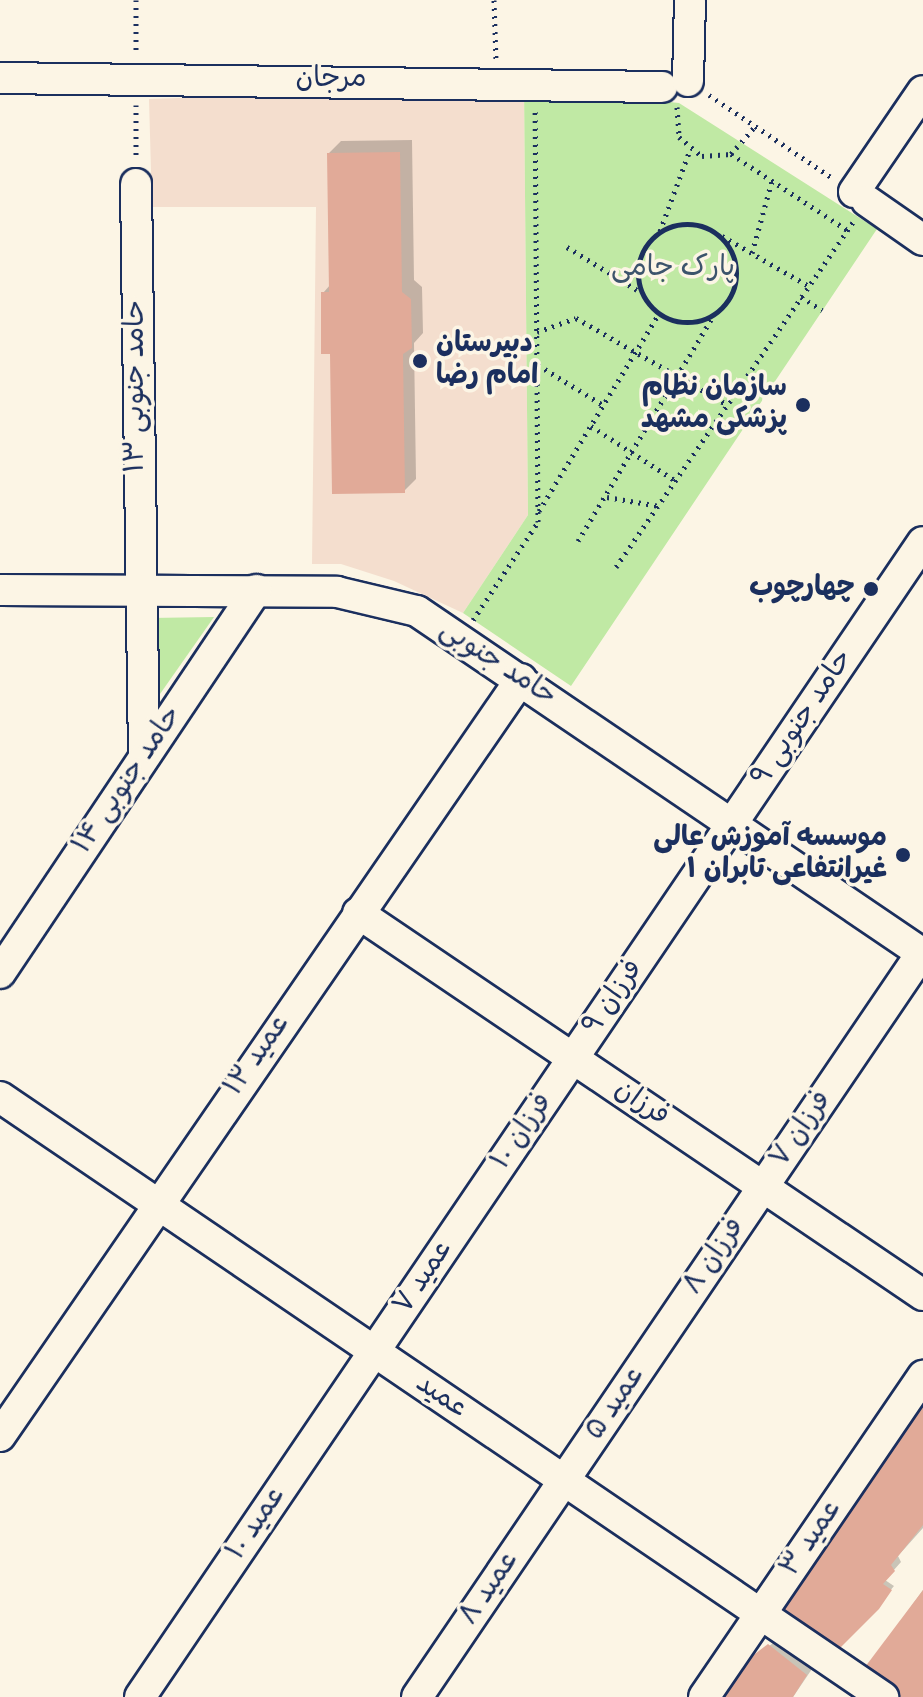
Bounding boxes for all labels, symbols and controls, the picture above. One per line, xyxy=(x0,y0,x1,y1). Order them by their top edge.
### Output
street label: مرجان xyxy=(295,63,367,97)
park label: پارک جامی xyxy=(611,252,735,286)
street label: حامد جنوبی ۱۳ xyxy=(120,301,154,473)
place label: دبیرستان امام رضا xyxy=(436,328,538,394)
marker: دبیرستان امام رضا xyxy=(411,352,429,370)
place label: سازمان نظام پزشکی مشهد xyxy=(641,372,787,438)
marker: سازمان نظام پزشکی مشهد xyxy=(794,396,812,414)
place label: چهارچوب xyxy=(749,572,855,606)
marker: چهارچوب xyxy=(862,580,880,598)
street label: حامد جنوبی xyxy=(433,614,561,714)
street label: حامد جنوبی ۹ xyxy=(745,645,861,793)
street label: حامد جنوبی ۱۴ xyxy=(67,701,189,861)
place label: موسسه آموزش عالی غیرانتفاعی تابران ۱ xyxy=(653,822,887,888)
marker: موسسه آموزش عالی غیرانتفاعی تابران ۱ xyxy=(894,846,912,864)
street label: فرزان ۹ xyxy=(577,954,651,1042)
street label: عمید ۱۲ xyxy=(218,1009,298,1103)
street label: فرزان xyxy=(607,1074,675,1134)
street label: فرزان ۷ xyxy=(764,1085,840,1175)
street label: فرزان ۱۰ xyxy=(485,1087,561,1177)
street label: فرزان ۸ xyxy=(677,1212,753,1302)
street label: عمید ۷ xyxy=(387,1235,461,1321)
street label: عمید ۵ xyxy=(579,1361,653,1447)
street label: عمید xyxy=(409,1368,473,1426)
street label: عمید ۱۰ xyxy=(220,1481,294,1567)
street label: عمید ۳ xyxy=(774,1494,850,1584)
street label: عمید ۸ xyxy=(453,1546,527,1632)

